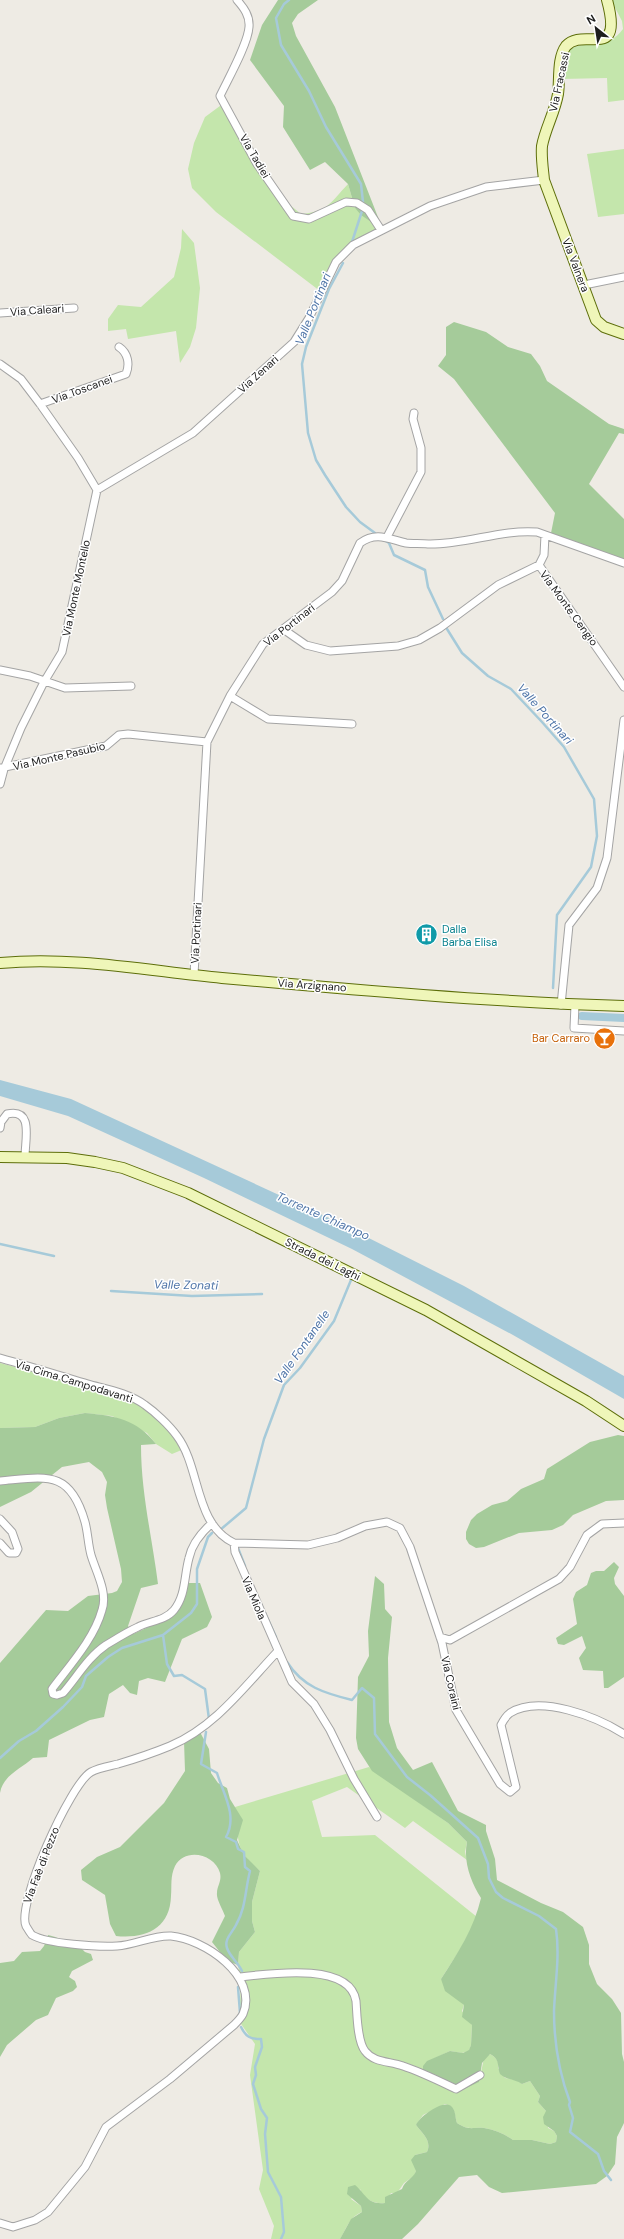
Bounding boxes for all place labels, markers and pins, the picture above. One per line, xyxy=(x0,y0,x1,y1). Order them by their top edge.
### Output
building icon: Dalla Barba Elisa xyxy=(413,922,439,948)
place label: Dalla Barba Elisa xyxy=(442,922,497,949)
bar icon: Bar Carraro xyxy=(592,1025,618,1051)
place label: Bar Carraro xyxy=(532,1031,590,1045)

